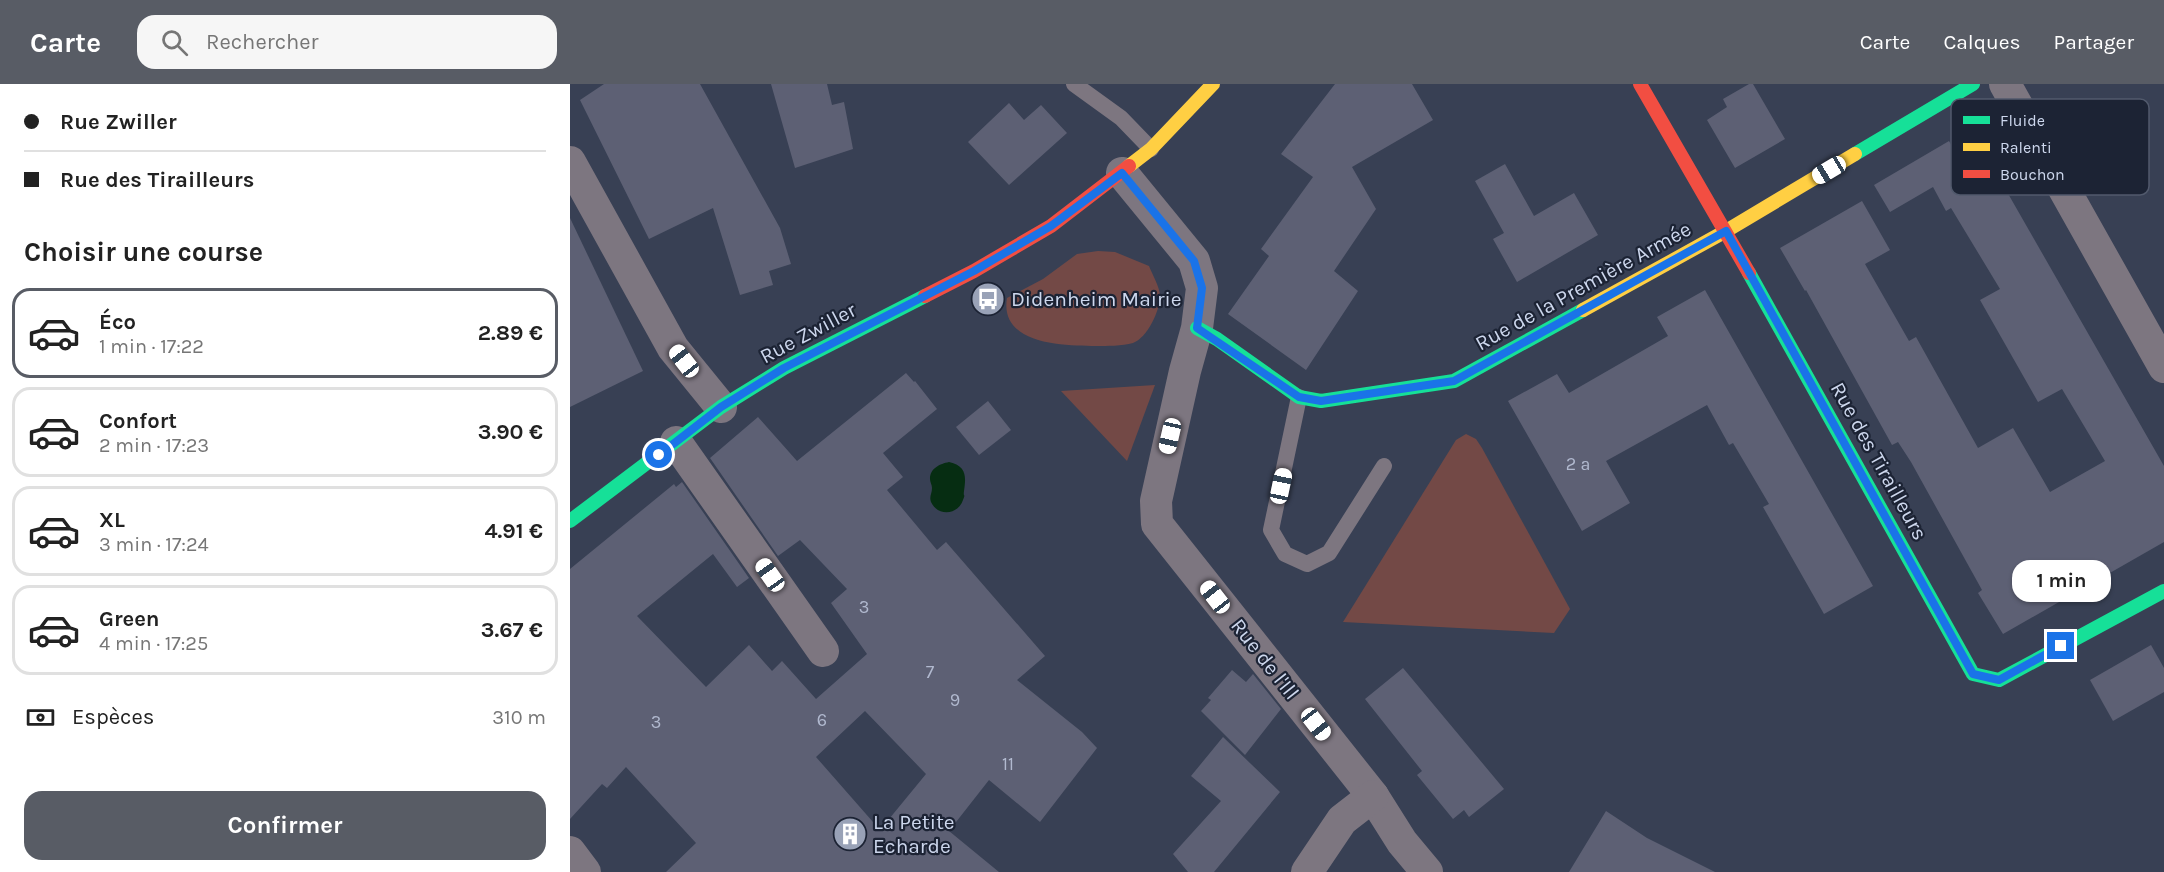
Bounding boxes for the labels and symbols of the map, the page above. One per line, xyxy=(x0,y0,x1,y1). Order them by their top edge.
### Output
legend xyxy=(1951,99,2149,195)
text: Fluide xyxy=(2000,111,2045,130)
text: Ralenti xyxy=(2000,138,2052,157)
car xyxy=(1809,153,1849,187)
text: Bouchon xyxy=(2000,165,2065,184)
street label: Rue de la Première Armée xyxy=(1471,217,1695,355)
bus stop icon: Didenheim Mairie xyxy=(970,281,1006,317)
place label: Didenheim Mairie xyxy=(1011,287,1182,311)
street label: Rue Zwiller xyxy=(756,297,861,368)
car xyxy=(666,341,702,381)
street label: Rue des Tirailleurs xyxy=(1826,378,1932,544)
car xyxy=(1157,416,1183,456)
route start xyxy=(645,441,672,468)
house number: 2 a xyxy=(1566,453,1590,475)
car xyxy=(1268,467,1294,505)
car xyxy=(752,555,788,595)
callout: 1 min xyxy=(2012,559,2110,601)
car xyxy=(1197,577,1233,617)
house number: 3 xyxy=(859,596,869,618)
street label: Rue de l'Ill xyxy=(1226,614,1304,704)
route end xyxy=(2047,632,2074,659)
house number: 7 xyxy=(926,661,935,683)
house number: 9 xyxy=(950,689,960,711)
car xyxy=(1298,704,1334,744)
house number: 6 xyxy=(817,709,827,731)
house number: 3 xyxy=(651,711,661,733)
house number: 11 xyxy=(1002,753,1014,775)
place label: La Petite Echarde xyxy=(873,810,955,858)
building icon: La Petite Echarde xyxy=(832,816,868,852)

